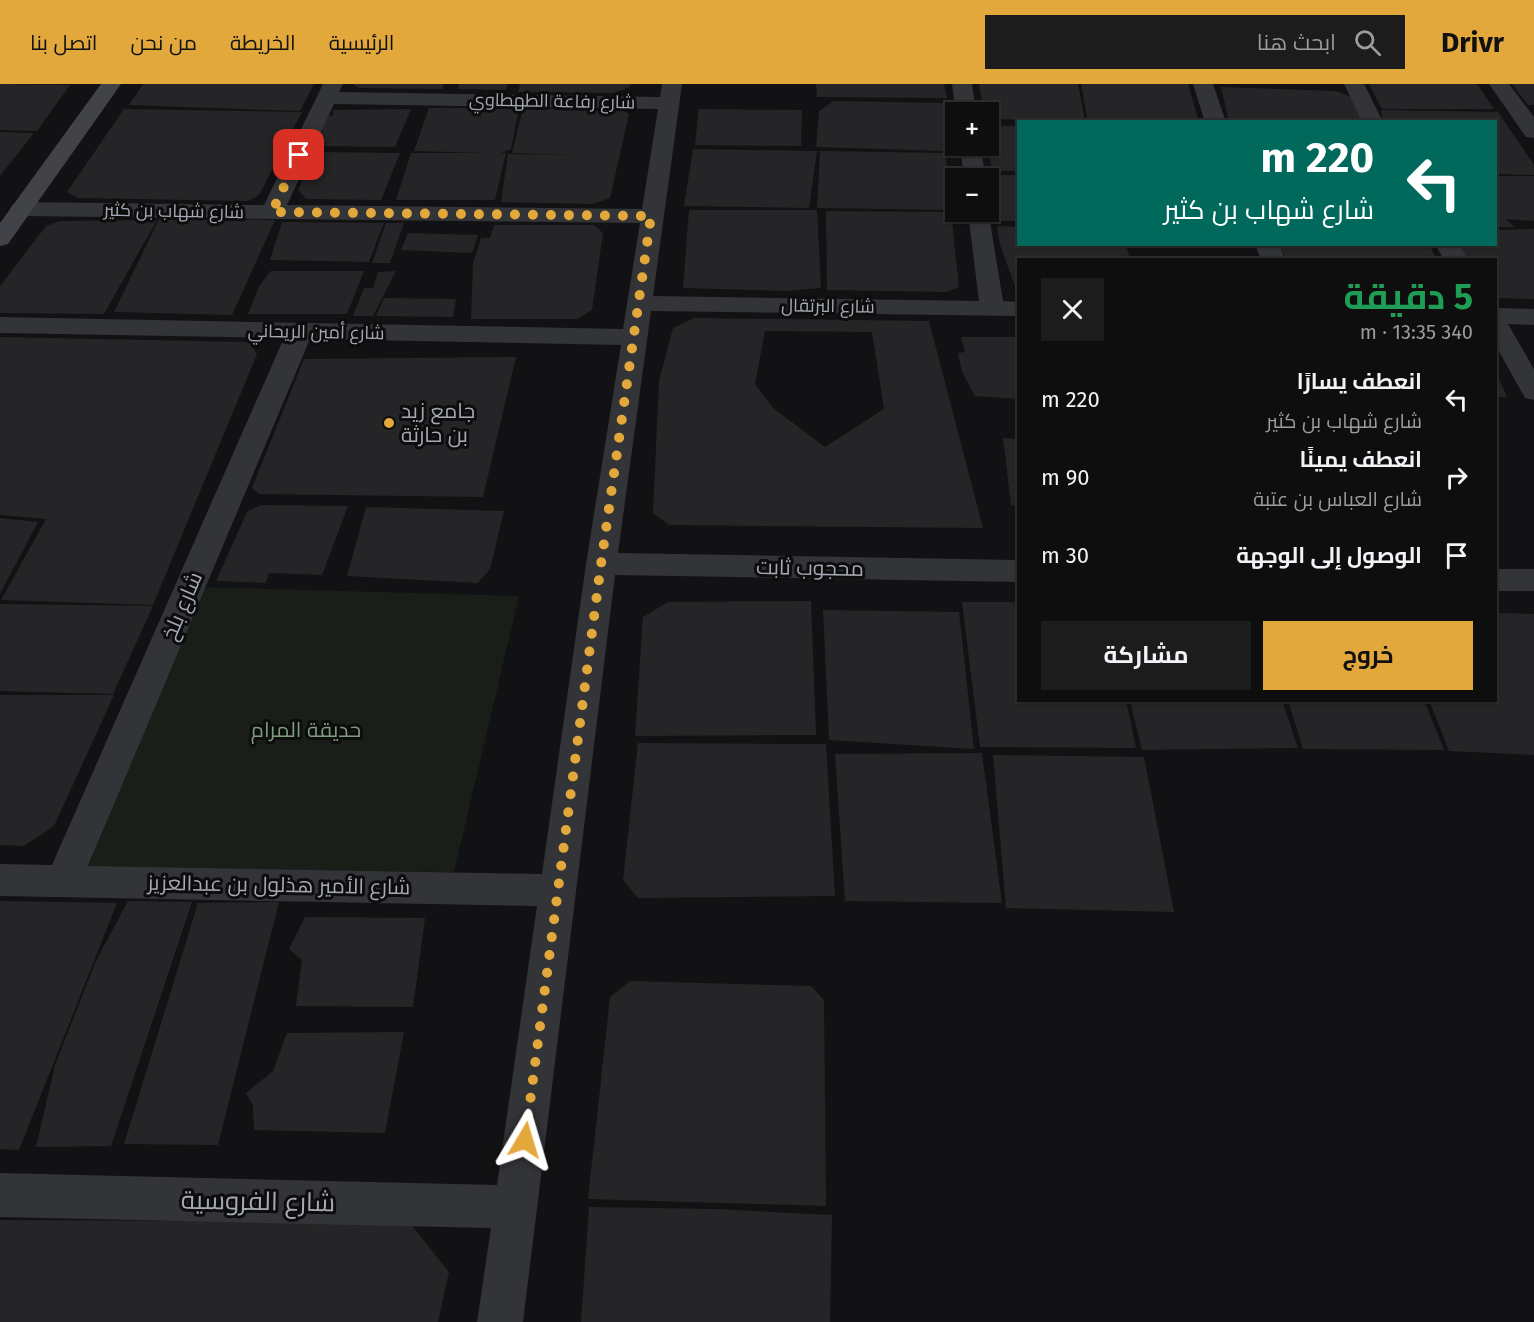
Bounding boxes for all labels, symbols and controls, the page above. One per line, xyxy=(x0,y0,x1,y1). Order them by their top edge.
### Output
search box xyxy=(985,15,1405,69)
icon: search xyxy=(1351,26,1384,59)
text: Drivr xyxy=(1441,26,1504,59)
text: ابحث هنا xyxy=(1257,29,1336,56)
text: اتصل بنا xyxy=(30,30,97,56)
text: من نحن xyxy=(130,30,197,56)
text: الخريطة xyxy=(230,30,296,56)
text: الرئيسية xyxy=(329,30,395,56)
street label: شارع رفاعة الطهطاوي xyxy=(469,89,635,116)
map controls xyxy=(945,102,999,222)
button: + xyxy=(945,102,999,156)
pin xyxy=(273,129,324,180)
text: 220 m xyxy=(1261,133,1374,183)
icon: arrive xyxy=(282,138,315,171)
icon: left xyxy=(1395,144,1473,222)
button: − xyxy=(945,168,999,222)
text: شارع شهاب بن كثير xyxy=(1164,194,1374,226)
street label: شارع شهاب بن كثير xyxy=(103,199,244,224)
text: 5 دقيقة xyxy=(1343,275,1473,319)
button: close xyxy=(1041,278,1104,341)
street label: شارع البرتقال xyxy=(781,294,875,319)
street label: شارع أمين الريحاني xyxy=(247,320,385,347)
text: 340 m · 13:35 xyxy=(1360,320,1473,344)
text: انعطف يسارًا xyxy=(1297,368,1422,395)
icon: left xyxy=(1440,383,1473,416)
text: 220 m xyxy=(1041,386,1100,413)
place label: جامع زيد بن حارثة xyxy=(401,398,475,448)
text: شارع شهاب بن كثير xyxy=(1266,409,1422,433)
marker: جامع زيد بن حارثة xyxy=(382,416,396,430)
text: انعطف يمينًا xyxy=(1300,446,1422,473)
icon: right xyxy=(1440,461,1473,494)
text: 90 m xyxy=(1041,464,1090,491)
text: شارع العباس بن عتبة xyxy=(1253,487,1422,511)
icon: arrive xyxy=(1440,539,1473,572)
text: 30 m xyxy=(1041,542,1089,569)
text: الوصول إلى الوجهة xyxy=(1236,542,1422,569)
street label: محجوب ثابت xyxy=(756,554,864,582)
street label: شارع بلخ xyxy=(156,568,209,644)
button: مشاركة xyxy=(1041,621,1251,690)
button: خروج xyxy=(1263,621,1473,690)
park label: حديقة المرام xyxy=(251,717,361,744)
street label: شارع الأمير هذلول بن عبدالعزيز xyxy=(146,870,411,901)
position arrow xyxy=(493,1108,557,1172)
street label: شارع الفروسية xyxy=(181,1185,335,1219)

